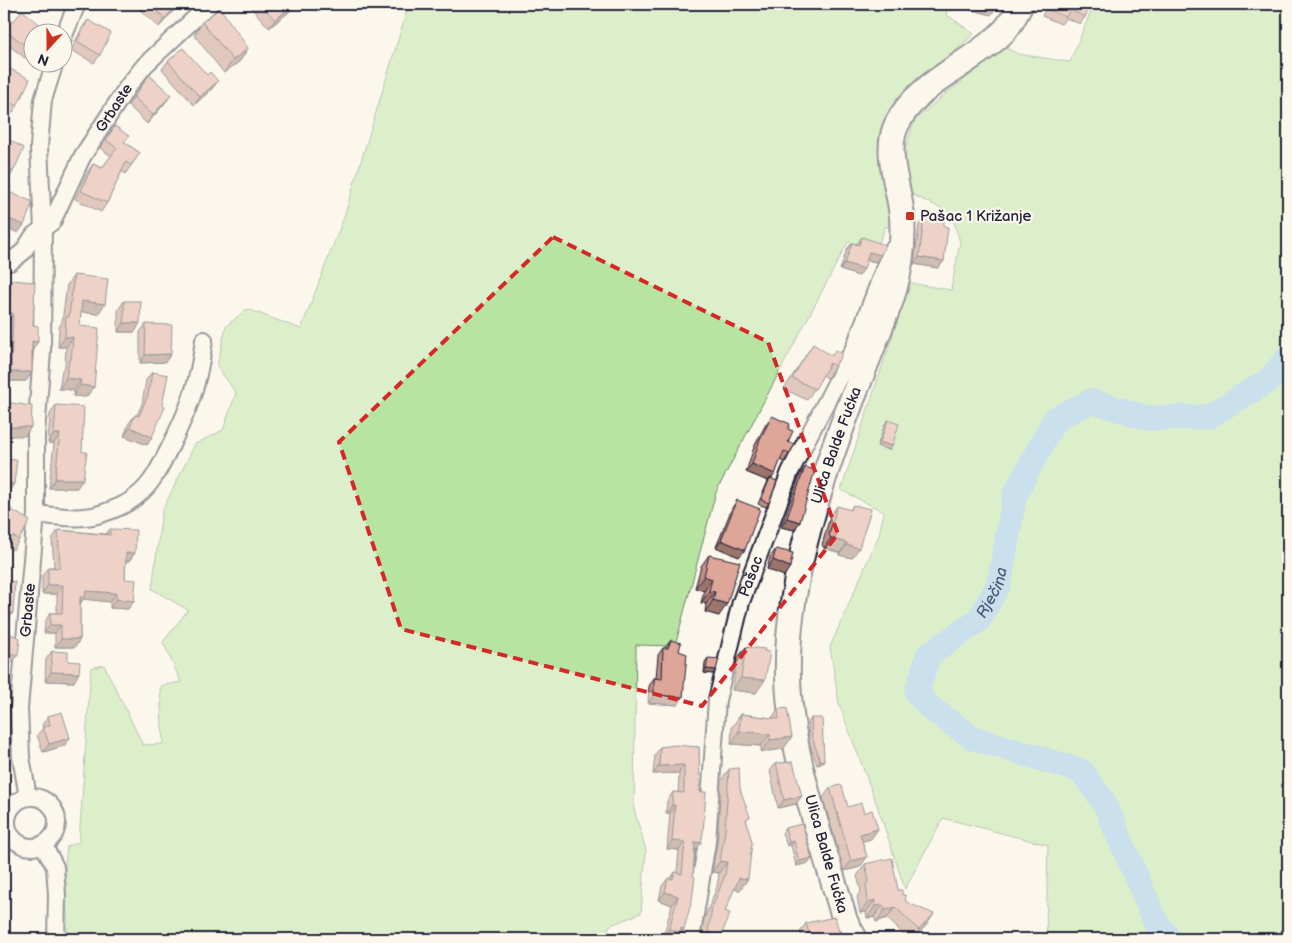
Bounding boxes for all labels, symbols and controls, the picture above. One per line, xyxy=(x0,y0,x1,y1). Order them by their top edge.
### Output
north arrow xyxy=(22,22,72,72)
text: N xyxy=(36,50,51,69)
street label: Grbaste xyxy=(91,80,137,136)
place label: Pašac 1 Križanje xyxy=(920,207,1031,226)
marker: Pašac 1 Križanje xyxy=(904,210,916,222)
street label: Ulica Balde Fućka xyxy=(807,384,866,506)
street label: Pašac xyxy=(734,553,767,599)
water label: Rječina xyxy=(972,566,1011,622)
street label: Grbaste xyxy=(16,582,39,638)
street label: Ulica Balde Fućka xyxy=(800,792,852,916)

